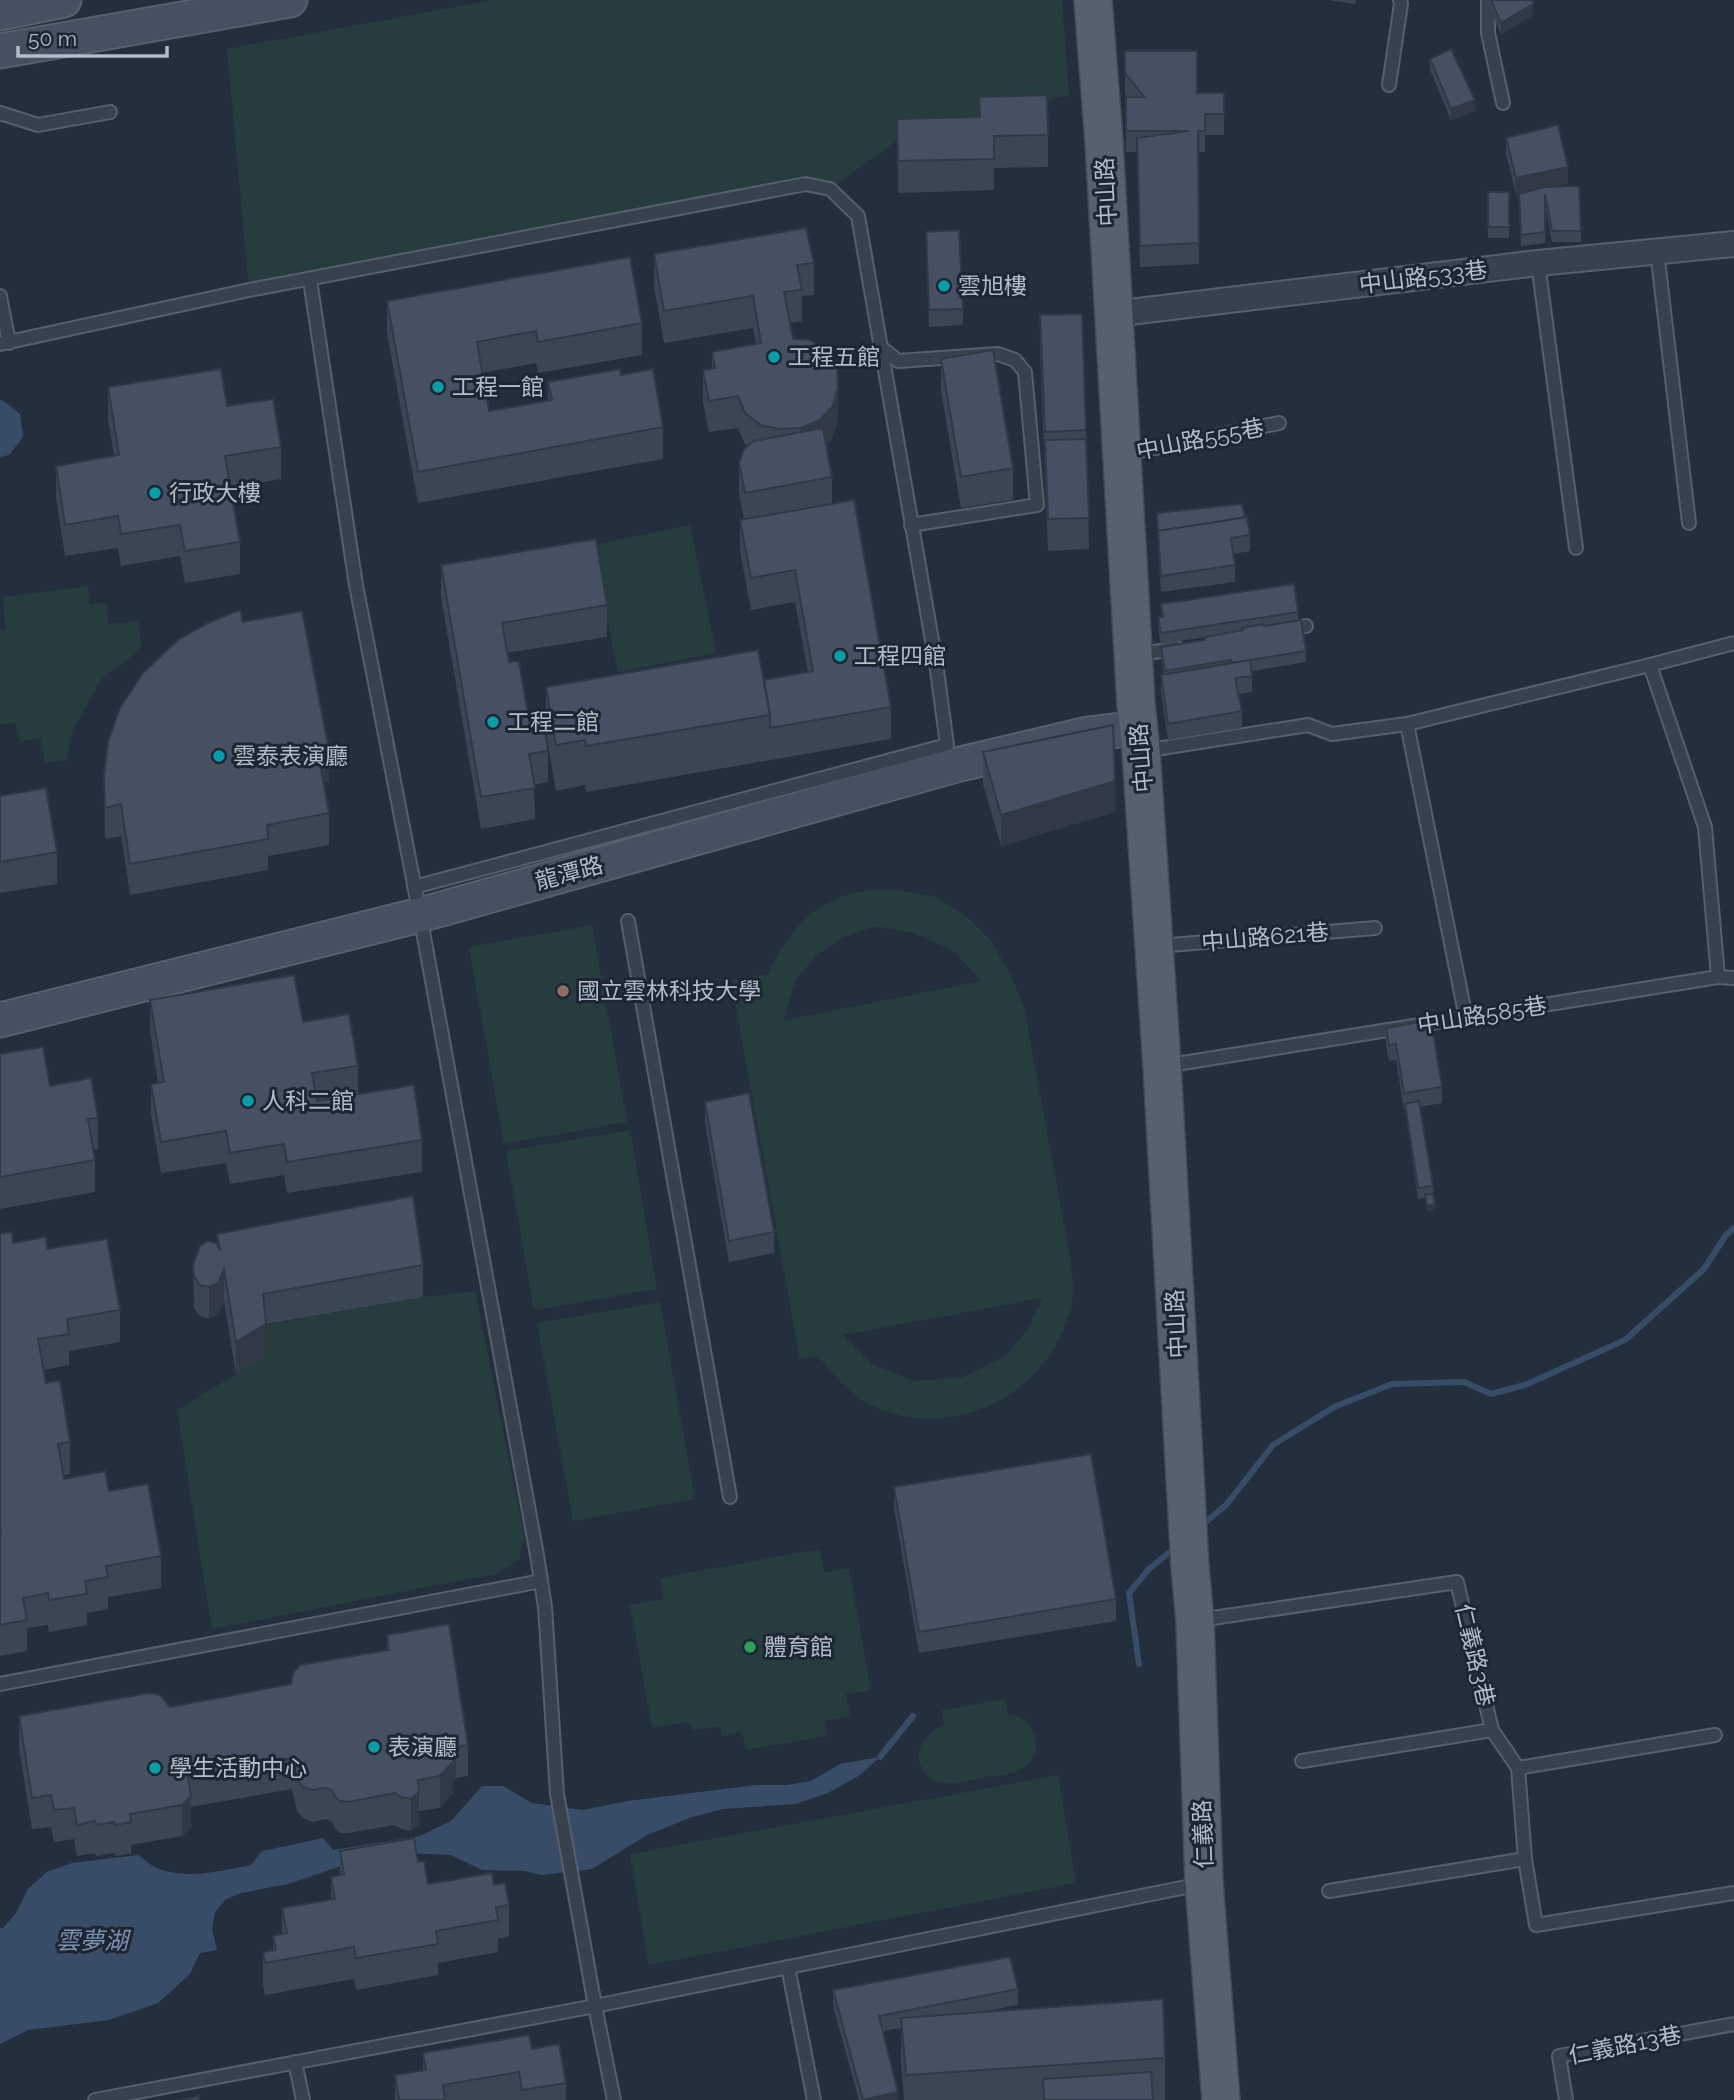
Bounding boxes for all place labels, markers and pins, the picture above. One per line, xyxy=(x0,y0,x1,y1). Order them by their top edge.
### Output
place label: 雲旭樓 xyxy=(958,272,1027,299)
marker: 雲旭樓 xyxy=(936,278,952,294)
place label: 工程五館 xyxy=(788,343,880,370)
marker: 工程五館 xyxy=(766,349,782,365)
place label: 工程一館 xyxy=(452,373,544,400)
marker: 工程一館 xyxy=(430,379,446,395)
place label: 行政大樓 xyxy=(169,479,261,506)
marker: 行政大樓 xyxy=(147,485,163,501)
place label: 工程四館 xyxy=(854,642,946,669)
marker: 工程四館 xyxy=(832,648,848,664)
place label: 工程二館 xyxy=(507,708,599,735)
marker: 工程二館 xyxy=(485,714,501,730)
place label: 雲泰表演廳 xyxy=(233,742,348,769)
marker: 雲泰表演廳 xyxy=(211,748,227,764)
place label: 國立雲林科技大學 xyxy=(577,977,761,1004)
marker: 國立雲林科技大學 xyxy=(555,983,571,999)
place label: 人科二館 xyxy=(262,1087,354,1114)
marker: 人科二館 xyxy=(240,1093,256,1109)
place label: 體育館 xyxy=(764,1633,833,1660)
marker: 體育館 xyxy=(742,1639,758,1655)
place label: 表演廳 xyxy=(388,1733,457,1760)
marker: 表演廳 xyxy=(366,1739,382,1755)
place label: 學生活動中心 xyxy=(169,1754,307,1781)
marker: 學生活動中心 xyxy=(147,1760,163,1776)

